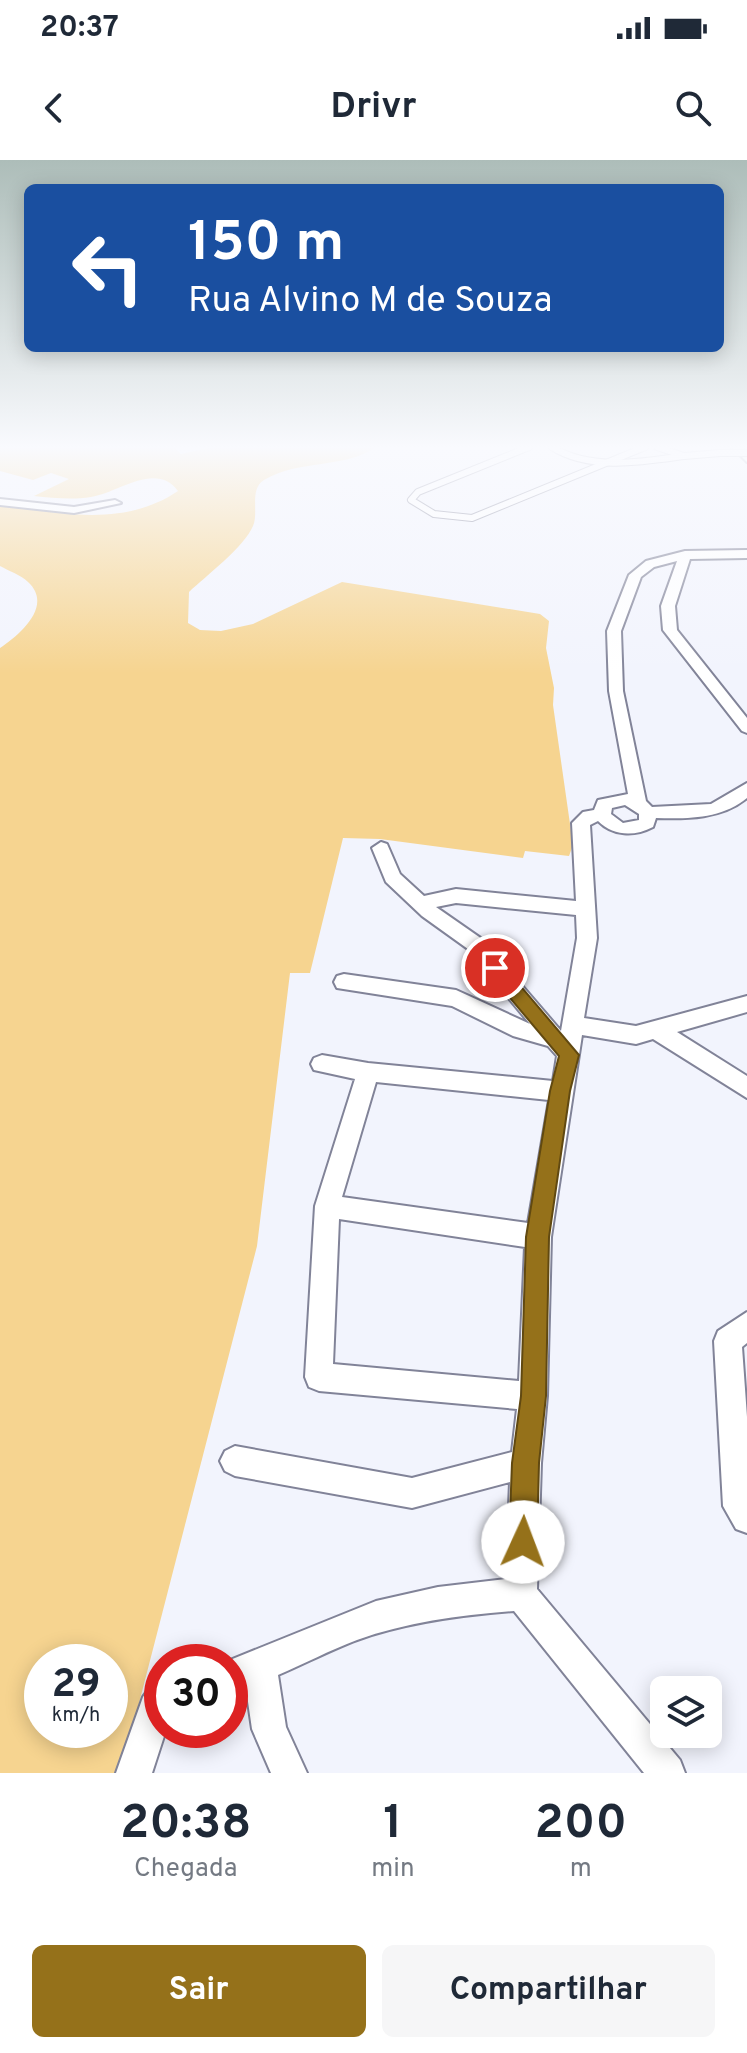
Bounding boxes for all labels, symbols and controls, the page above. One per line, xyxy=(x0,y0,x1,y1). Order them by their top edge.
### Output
text: 20:37 xyxy=(40,10,119,47)
text: Drivr xyxy=(331,85,416,131)
icon: back xyxy=(32,86,76,130)
icon: search xyxy=(671,86,715,130)
text: 150 m xyxy=(188,210,344,280)
icon: left xyxy=(56,216,160,320)
text: Rua Alvino M de Souza xyxy=(188,279,553,325)
pin xyxy=(461,934,529,1002)
icon: arrive xyxy=(473,946,517,990)
position arrow xyxy=(481,1500,565,1584)
speed limit sign: 30 xyxy=(144,1644,248,1748)
text: 29 xyxy=(51,1661,101,1711)
map controls xyxy=(650,1676,722,1748)
button: layers xyxy=(650,1676,722,1748)
text: km/h xyxy=(52,1703,100,1729)
text: 20:38 xyxy=(120,1795,251,1855)
text: 1 xyxy=(383,1795,403,1855)
text: 200 xyxy=(534,1795,627,1855)
text: Chegada xyxy=(134,1853,237,1886)
text: min xyxy=(371,1853,415,1886)
text: m xyxy=(570,1853,592,1886)
button: Sair xyxy=(32,1945,366,2037)
button: Compartilhar xyxy=(382,1945,715,2037)

